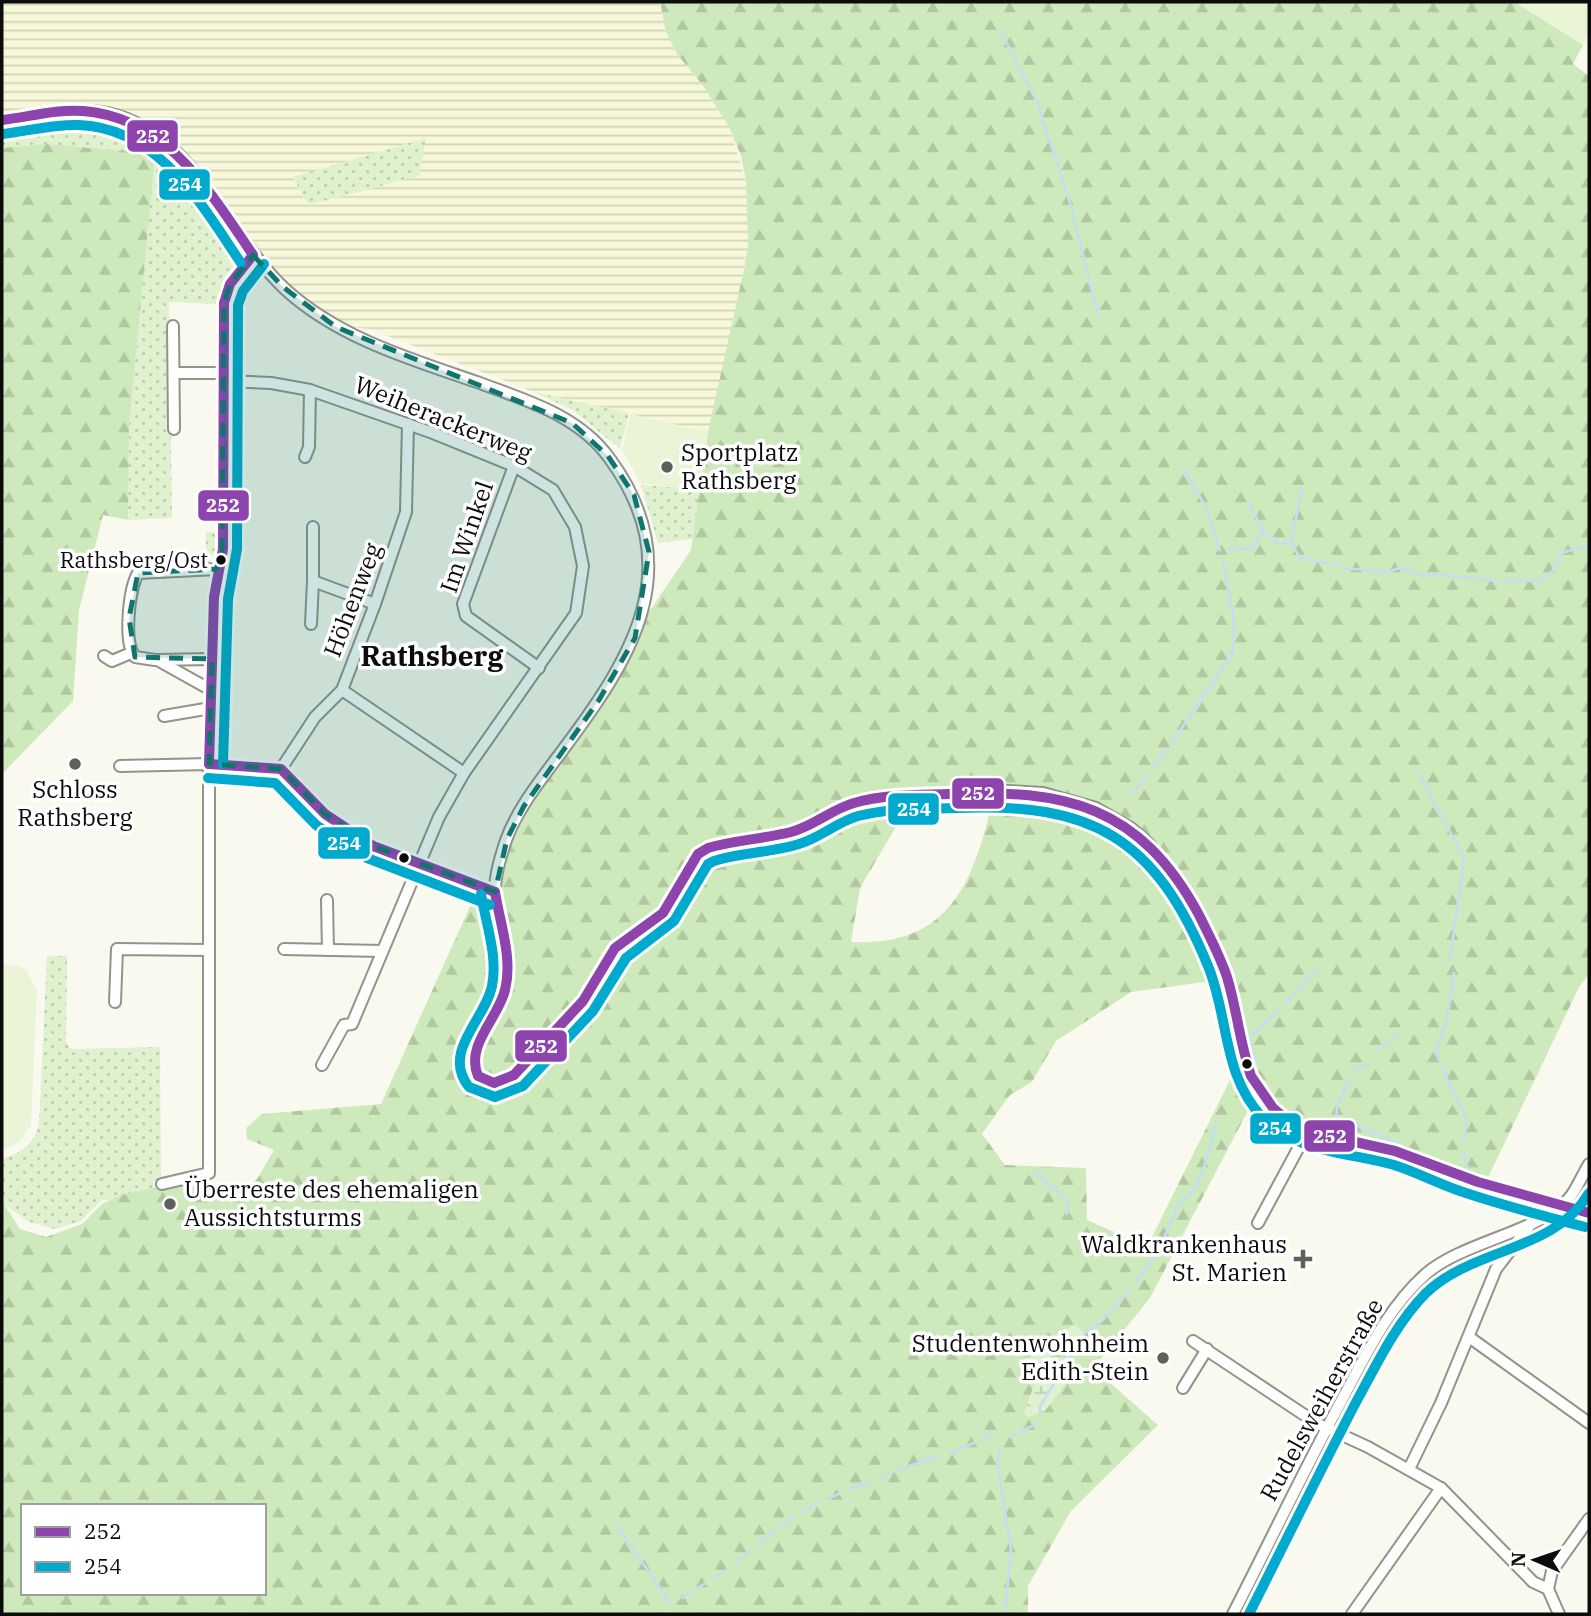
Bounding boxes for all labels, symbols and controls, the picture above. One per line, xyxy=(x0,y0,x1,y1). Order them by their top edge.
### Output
line badge: 252 xyxy=(126,119,179,153)
text: 252 xyxy=(136,124,170,148)
line badge: 254 xyxy=(158,168,211,201)
text: 254 xyxy=(168,172,202,196)
street label: Weiherackerweg xyxy=(350,368,537,468)
place label: Sportplatz Rathsberg xyxy=(681,436,798,496)
marker: Sportplatz Rathsberg xyxy=(659,459,675,475)
street label: Im Winkel xyxy=(432,477,500,597)
line badge: 252 xyxy=(197,489,250,522)
text: 252 xyxy=(206,493,240,517)
street label: Höhenweg xyxy=(316,538,388,661)
place label: Rathsberg/Ost xyxy=(60,545,208,574)
marker: Rathsberg/Ost xyxy=(214,553,228,567)
district label: Rathsberg xyxy=(361,637,504,674)
marker: Schloss Rathsberg xyxy=(67,756,83,772)
place label: Schloss Rathsberg xyxy=(17,773,133,833)
line badge: 252 xyxy=(951,777,1005,810)
text: 252 xyxy=(961,781,995,805)
line badge: 254 xyxy=(887,792,940,826)
text: 254 xyxy=(897,797,931,821)
line badge: 254 xyxy=(317,826,371,860)
text: 254 xyxy=(327,831,361,855)
unlabelled marker xyxy=(397,851,411,865)
line badge: 252 xyxy=(514,1029,568,1063)
text: 252 xyxy=(524,1034,558,1058)
unlabelled marker xyxy=(1240,1057,1254,1071)
line badge: 254 xyxy=(1249,1112,1302,1145)
text: 254 xyxy=(1258,1116,1292,1140)
line badge: 252 xyxy=(1303,1119,1356,1153)
text: 252 xyxy=(1313,1124,1347,1148)
place label: Überreste des ehemaligen Aussichtsturms xyxy=(184,1173,479,1233)
marker: Überreste des ehemaligen Aussichtsturms xyxy=(162,1196,178,1212)
place label: Waldkrankenhaus St. Marien xyxy=(1081,1228,1287,1288)
marker: Waldkrankenhaus St. Marien xyxy=(1293,1249,1313,1269)
street label: Rudelsweiherstraße xyxy=(1252,1293,1390,1506)
place label: Studentenwohnheim Edith-Stein xyxy=(912,1327,1149,1387)
marker: Studentenwohnheim Edith-Stein xyxy=(1155,1350,1171,1366)
legend xyxy=(21,1504,266,1595)
text: 252 xyxy=(84,1517,122,1545)
north arrow xyxy=(1500,1525,1570,1595)
text: N xyxy=(1506,1551,1530,1567)
text: 254 xyxy=(84,1552,122,1580)

